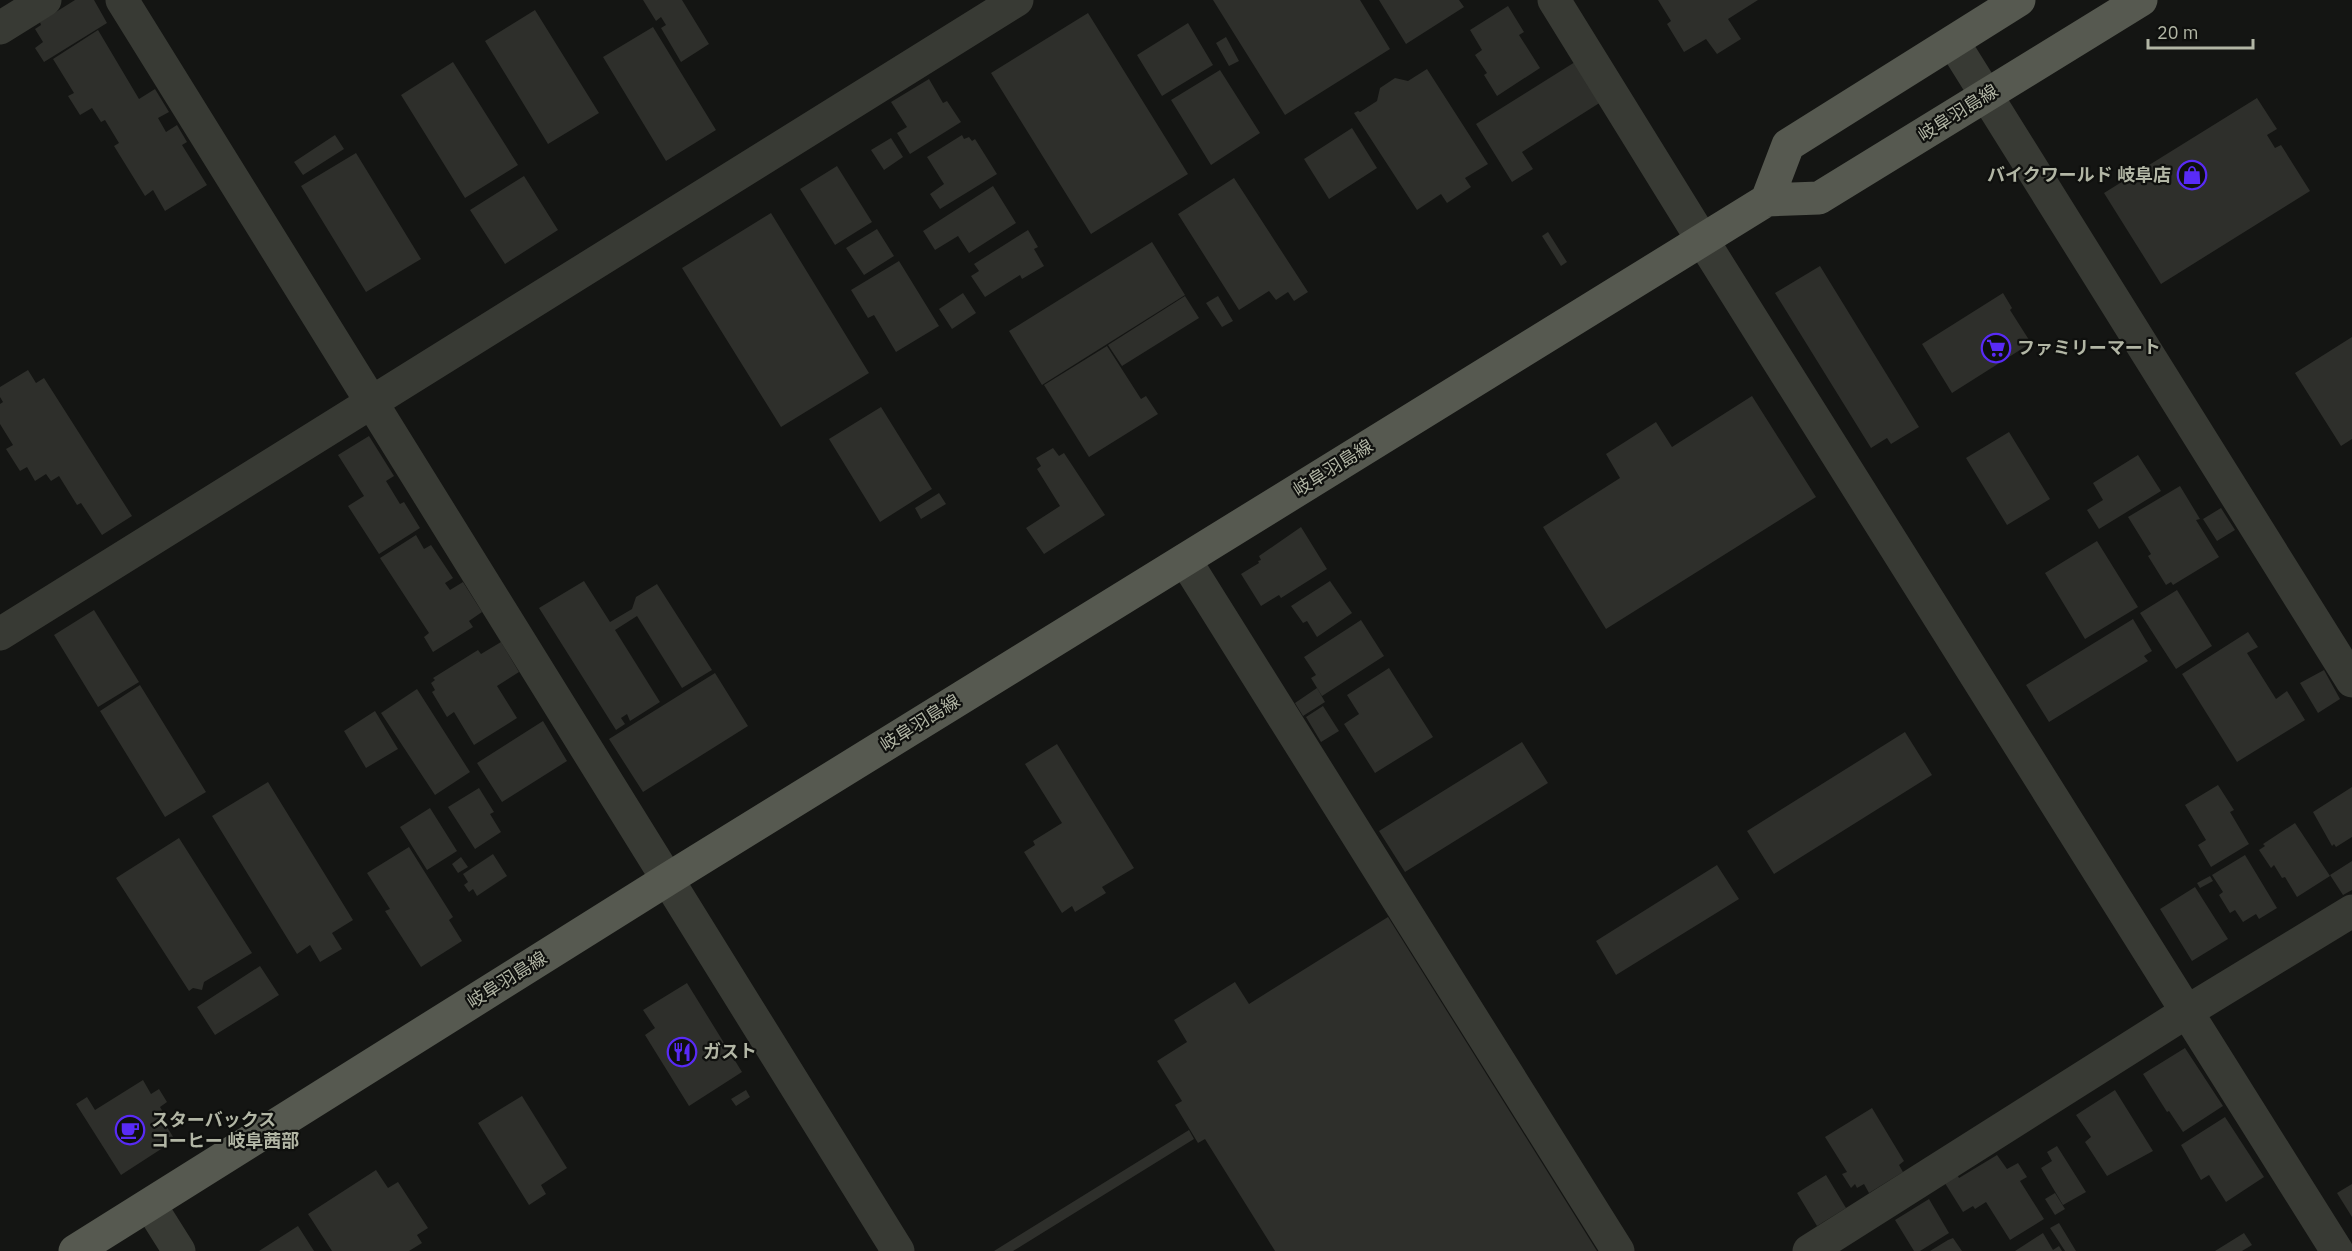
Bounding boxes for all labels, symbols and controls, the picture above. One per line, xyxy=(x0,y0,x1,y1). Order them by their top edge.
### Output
scale bar xyxy=(2148,12,2253,50)
text: 20 m xyxy=(2157,21,2199,44)
street label: 岐阜羽島線 xyxy=(1913,79,2002,146)
shop icon: バイクワールド 岐阜店 xyxy=(2176,159,2208,191)
place label: バイクワールド 岐阜店 xyxy=(1987,163,2171,186)
supermarket icon: ファミリーマート xyxy=(1980,332,2012,364)
place label: ファミリーマート xyxy=(2017,336,2161,359)
street label: 岐阜羽島線 xyxy=(1288,434,1377,501)
street label: 岐阜羽島線 xyxy=(875,689,964,756)
street label: 岐阜羽島線 xyxy=(462,946,551,1013)
restaurant icon: ガスト xyxy=(666,1036,698,1068)
place label: ガスト xyxy=(703,1040,757,1063)
place label: スターバックス コーヒー 岐阜茜部 xyxy=(151,1108,299,1152)
cafe icon: スターバックス コーヒー 岐阜茜部 xyxy=(114,1114,146,1146)

